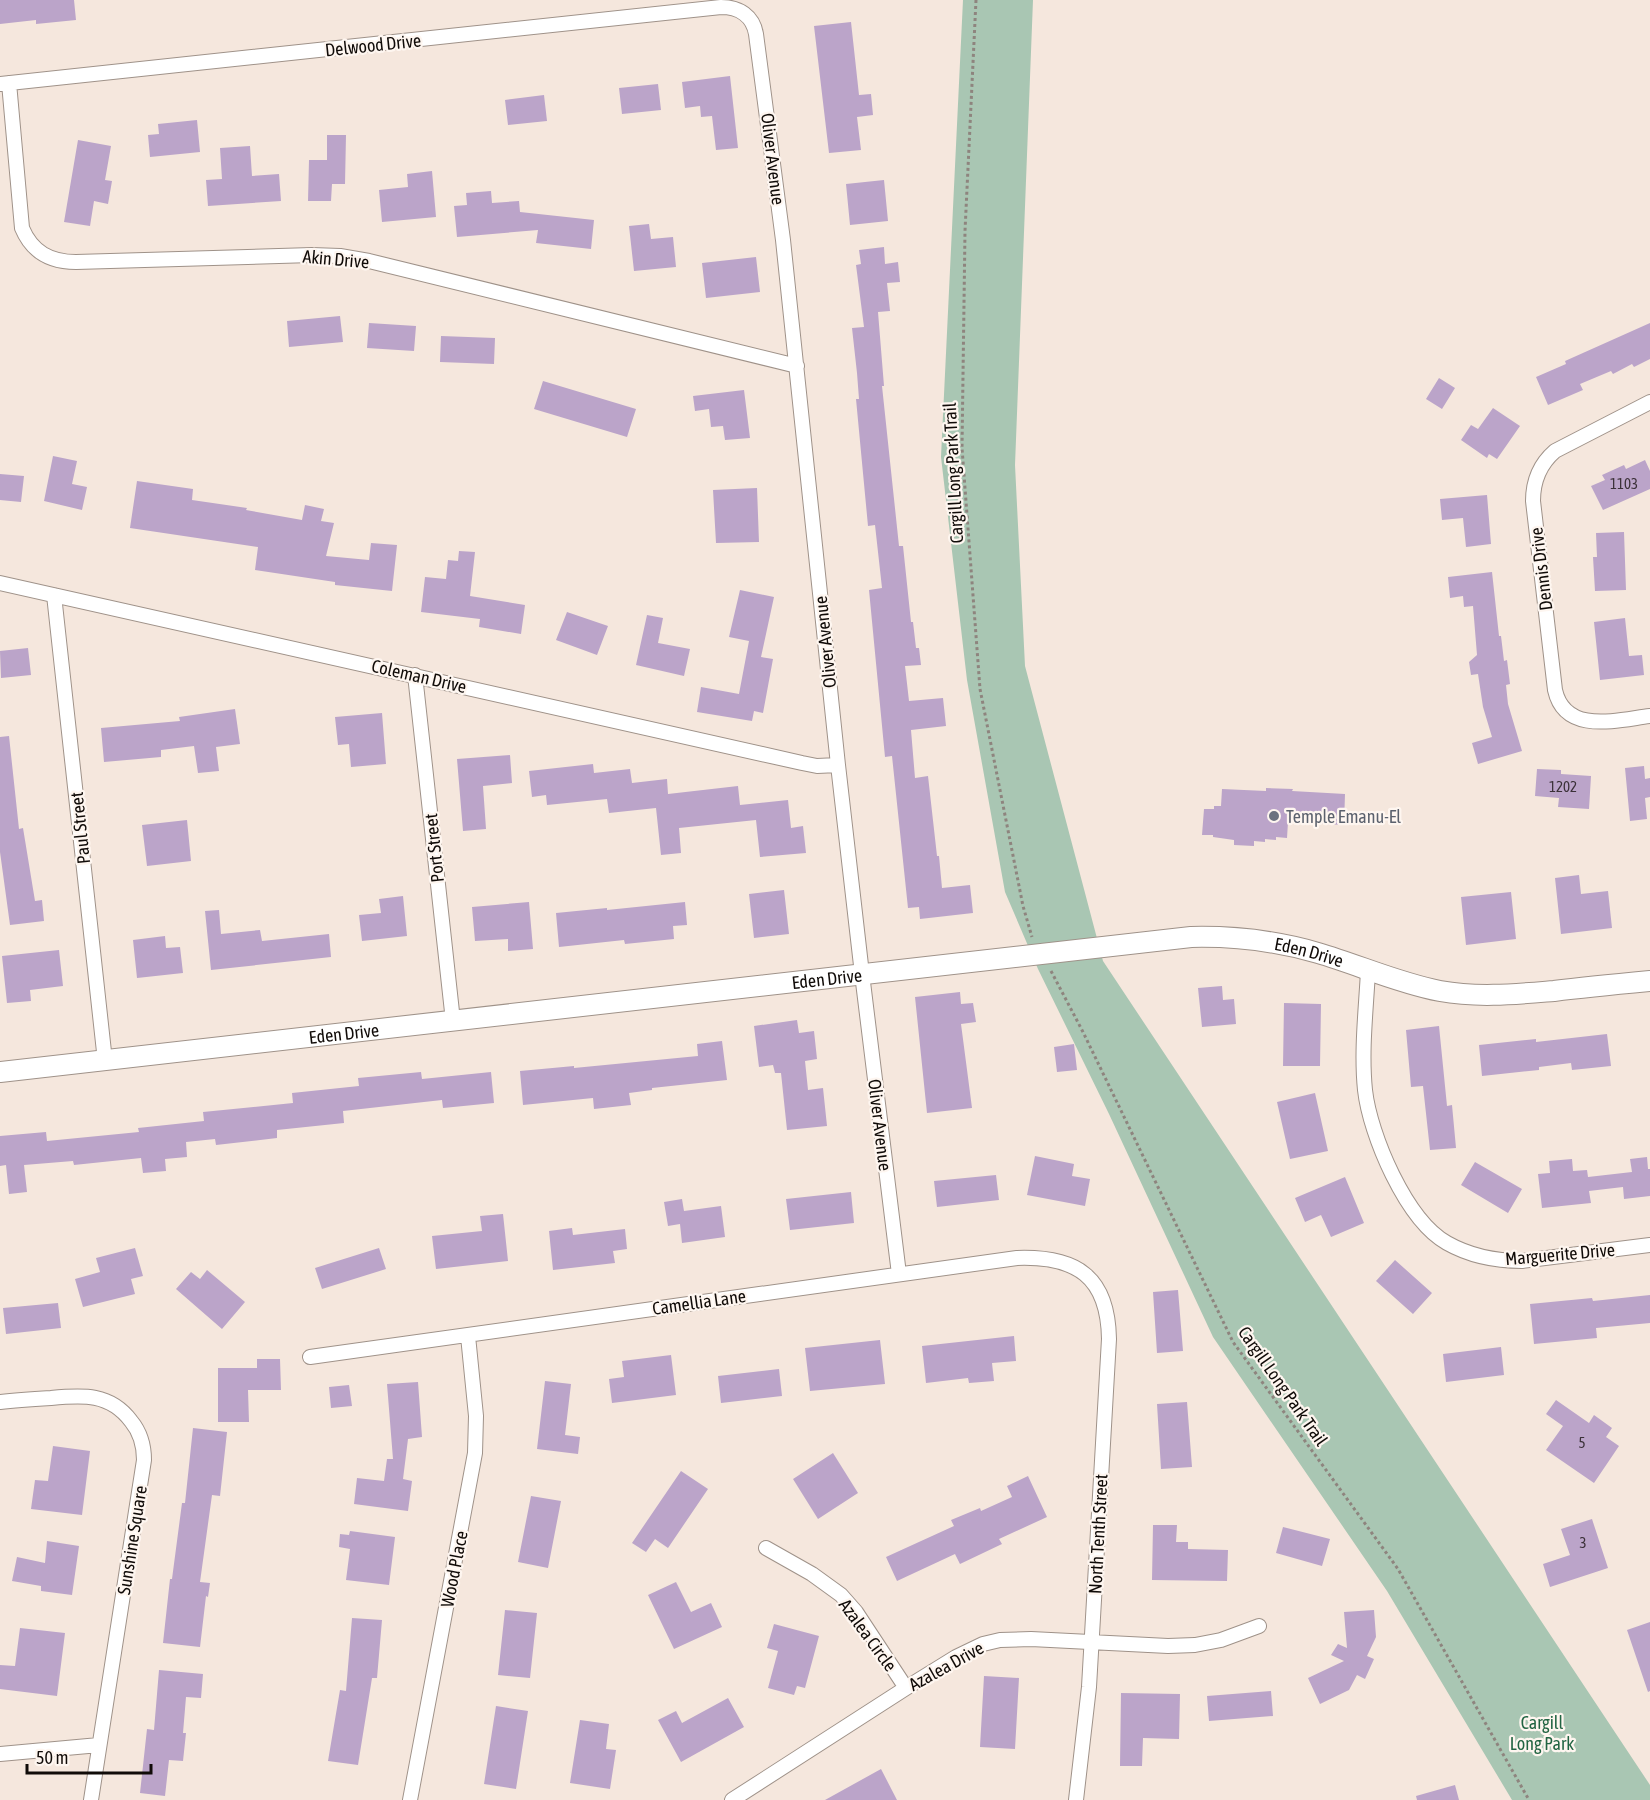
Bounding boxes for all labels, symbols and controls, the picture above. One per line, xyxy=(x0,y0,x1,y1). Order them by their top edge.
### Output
street label: Delwood Drive xyxy=(324,30,422,60)
street label: Oliver Avenue xyxy=(757,112,789,206)
street label: Akin Drive xyxy=(302,246,370,272)
street label: Cargill Long Park Trail xyxy=(939,402,967,544)
house number: 1103 xyxy=(1610,475,1638,492)
street label: Dennis Drive xyxy=(1525,526,1557,612)
street label: Oliver Avenue xyxy=(810,595,840,689)
street label: Coleman Drive xyxy=(369,655,469,697)
house number: 1202 xyxy=(1549,778,1577,795)
street label: Paul Street xyxy=(66,791,94,865)
place label: Temple Emanu-El xyxy=(1286,806,1401,827)
marker: Temple Emanu-El xyxy=(1267,809,1281,823)
street label: Port Street xyxy=(420,812,448,884)
street label: Eden Drive xyxy=(1273,933,1346,971)
street label: Eden Drive xyxy=(790,964,863,993)
street label: Eden Drive xyxy=(308,1019,380,1047)
street label: Oliver Avenue xyxy=(864,1078,896,1172)
street label: Marguerite Drive xyxy=(1504,1239,1616,1269)
street label: Camellia Lane xyxy=(651,1285,747,1319)
street label: Cargill Long Park Trail xyxy=(1234,1322,1332,1450)
house number: 5 xyxy=(1578,1434,1586,1451)
street label: North Tenth Street xyxy=(1084,1473,1112,1595)
street label: Sunshine Square xyxy=(113,1484,151,1596)
street label: Wood Place xyxy=(436,1529,472,1609)
house number: 3 xyxy=(1579,1534,1587,1551)
street label: Azalea Circle xyxy=(835,1595,901,1675)
street label: Azalea Drive xyxy=(905,1637,987,1695)
park label: Cargill Long Park xyxy=(1510,1712,1574,1754)
scale bar xyxy=(27,1737,152,1775)
text: 50 m xyxy=(36,1747,68,1768)

